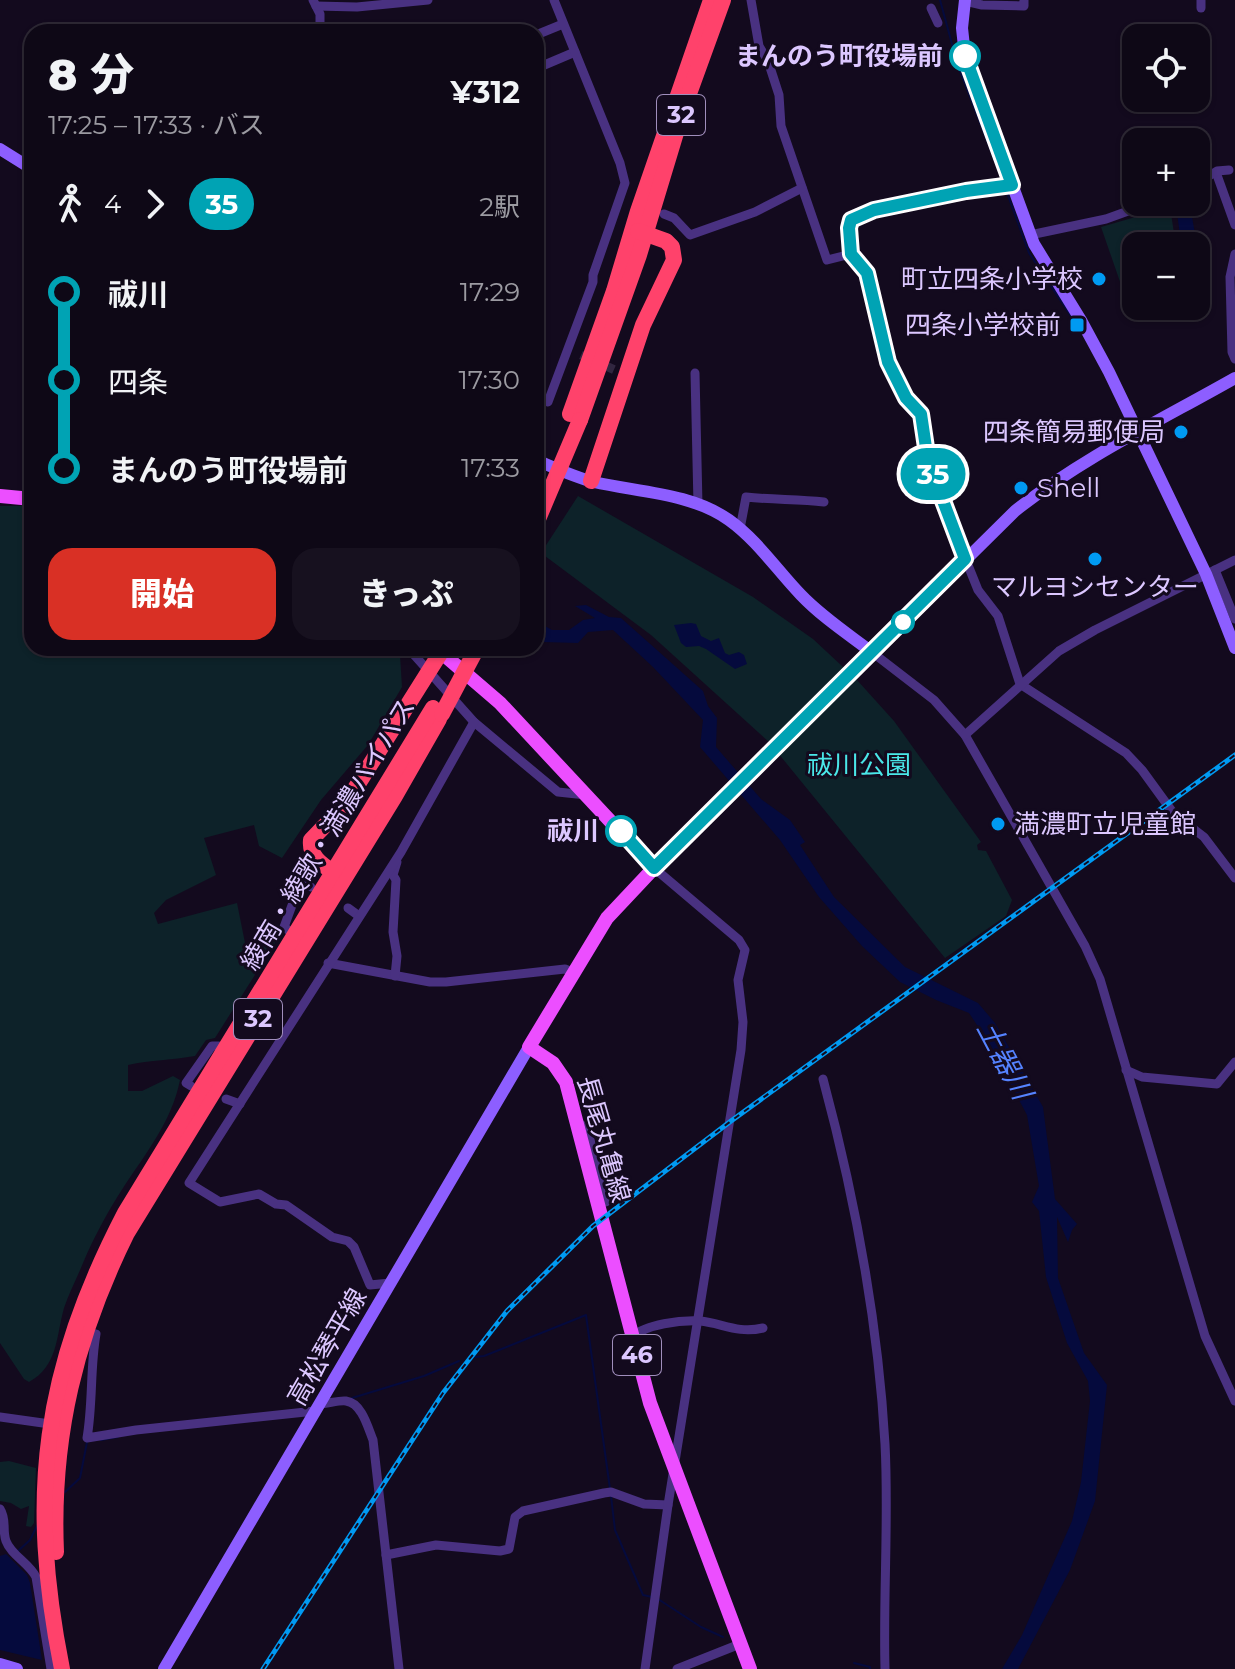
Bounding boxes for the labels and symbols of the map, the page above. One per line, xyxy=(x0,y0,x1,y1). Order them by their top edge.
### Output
place label: まんのう町役場前 xyxy=(735,40,943,72)
marker: まんのう町役場前 xyxy=(950,41,980,71)
road number: 32 xyxy=(657,95,705,135)
place label: 町立四条小学校 xyxy=(901,263,1083,295)
marker: 町立四条小学校 xyxy=(1090,270,1108,288)
place label: 四条小学校前 xyxy=(905,309,1061,341)
marker: 四条小学校前 xyxy=(1068,316,1086,334)
place label: 四条簡易郵便局 xyxy=(983,416,1165,448)
marker: 四条簡易郵便局 xyxy=(1172,423,1190,441)
line badge: 35 xyxy=(897,448,969,500)
place label: Shell xyxy=(1037,472,1100,504)
marker: Shell xyxy=(1012,479,1030,497)
marker: マルヨシセンター xyxy=(1086,550,1104,568)
place label: マルヨシセンター xyxy=(991,571,1199,603)
unlabelled marker xyxy=(892,611,914,633)
street label: 綾南・綾歌・満濃バイパス xyxy=(234,692,422,976)
park label: 祓川公園 xyxy=(807,749,911,781)
place label: 満濃町立児童館 xyxy=(1014,808,1196,840)
place label: 祓川 xyxy=(547,815,599,847)
marker: 満濃町立児童館 xyxy=(989,815,1007,833)
marker: 祓川 xyxy=(606,816,636,846)
road number: 32 xyxy=(234,999,282,1039)
water label: 土器川 xyxy=(970,1015,1041,1108)
street label: 長尾丸亀線 xyxy=(571,1072,637,1206)
street label: 高松琴平線 xyxy=(281,1283,373,1411)
road number: 46 xyxy=(613,1335,661,1375)

